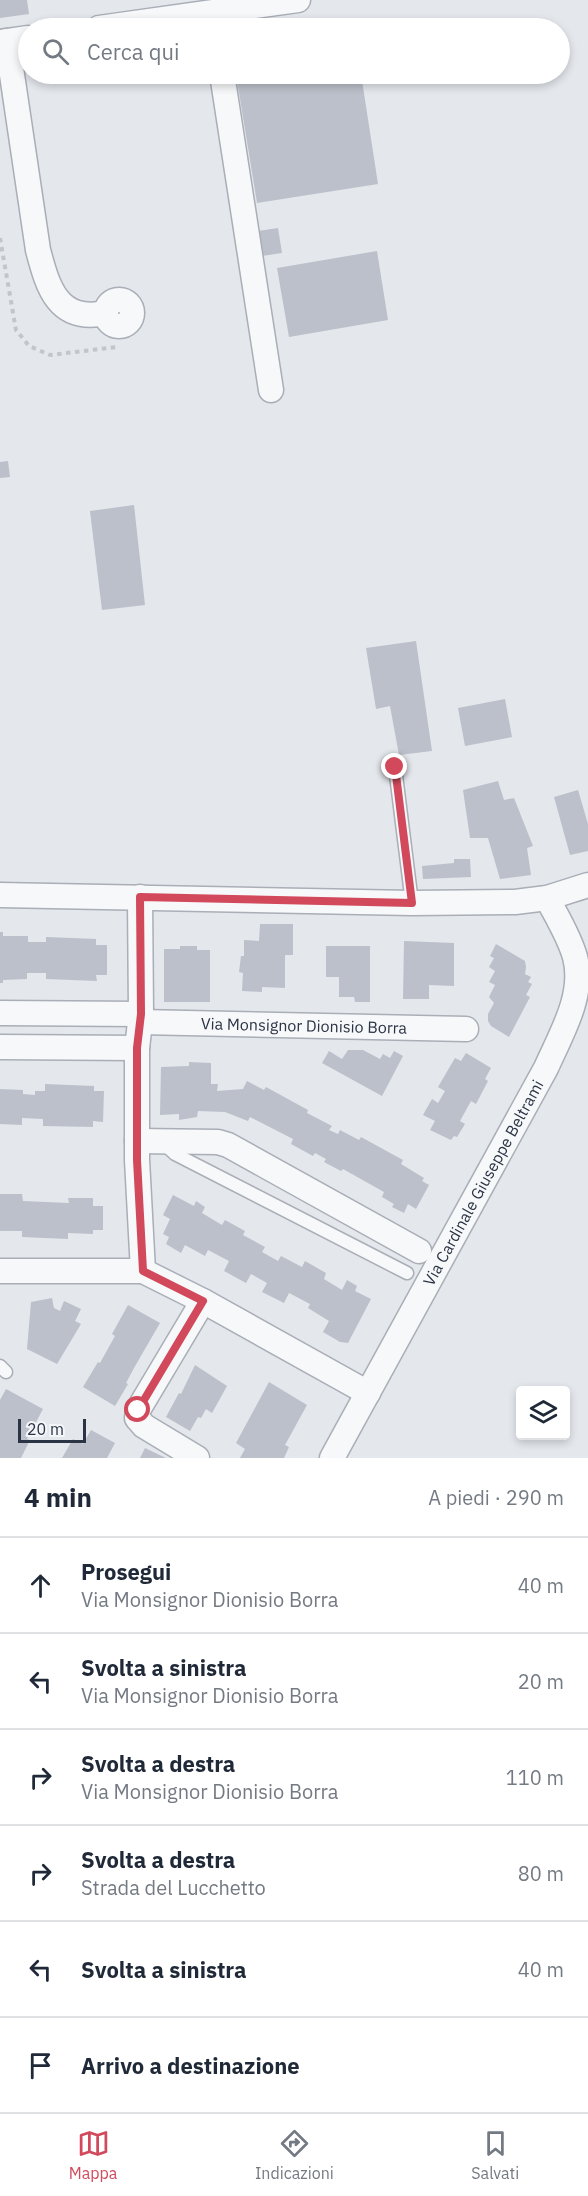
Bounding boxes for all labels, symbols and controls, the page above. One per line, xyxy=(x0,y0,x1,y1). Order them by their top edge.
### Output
search box xyxy=(18,18,570,84)
icon: search xyxy=(39,35,72,68)
text: Cerca qui xyxy=(87,37,179,66)
route end xyxy=(381,753,407,779)
street label: Via Monsignor Dionisio Borra xyxy=(201,1013,408,1038)
street label: Via Cardinale Giuseppe Beltrami xyxy=(419,1076,548,1289)
map controls xyxy=(516,1386,570,1440)
button: layers xyxy=(516,1386,570,1440)
route start xyxy=(124,1396,150,1422)
scale bar xyxy=(18,1416,86,1444)
text: 20 m xyxy=(27,1419,64,1439)
text: 4 min xyxy=(24,1480,92,1514)
text: A piedi · 290 m xyxy=(428,1484,564,1511)
text: Prosegui xyxy=(81,1557,171,1586)
icon: ahead xyxy=(24,1569,57,1602)
text: 40 m xyxy=(518,1572,564,1599)
text: Via Monsignor Dionisio Borra xyxy=(81,1586,338,1613)
text: Svolta a sinistra xyxy=(81,1653,246,1682)
icon: left xyxy=(24,1665,57,1698)
text: 20 m xyxy=(518,1668,564,1695)
text: Via Monsignor Dionisio Borra xyxy=(81,1682,338,1709)
text: Svolta a destra xyxy=(81,1749,235,1778)
icon: right xyxy=(24,1761,57,1794)
text: 110 m xyxy=(506,1764,564,1791)
text: Via Monsignor Dionisio Borra xyxy=(81,1778,338,1805)
text: Svolta a destra xyxy=(81,1845,235,1874)
icon: right xyxy=(24,1857,57,1890)
text: 80 m xyxy=(518,1860,564,1887)
text: Strada del Lucchetto xyxy=(81,1874,266,1901)
icon: left xyxy=(24,1953,57,1986)
text: Svolta a sinistra xyxy=(81,1955,246,1984)
text: 40 m xyxy=(518,1956,564,1983)
icon: arrive xyxy=(24,2049,57,2082)
text: Arrivo a destinazione xyxy=(81,2051,300,2080)
tab: Mappa xyxy=(69,2127,117,2183)
tab: Indicazioni xyxy=(255,2127,334,2183)
tab: Salvati xyxy=(471,2127,519,2183)

